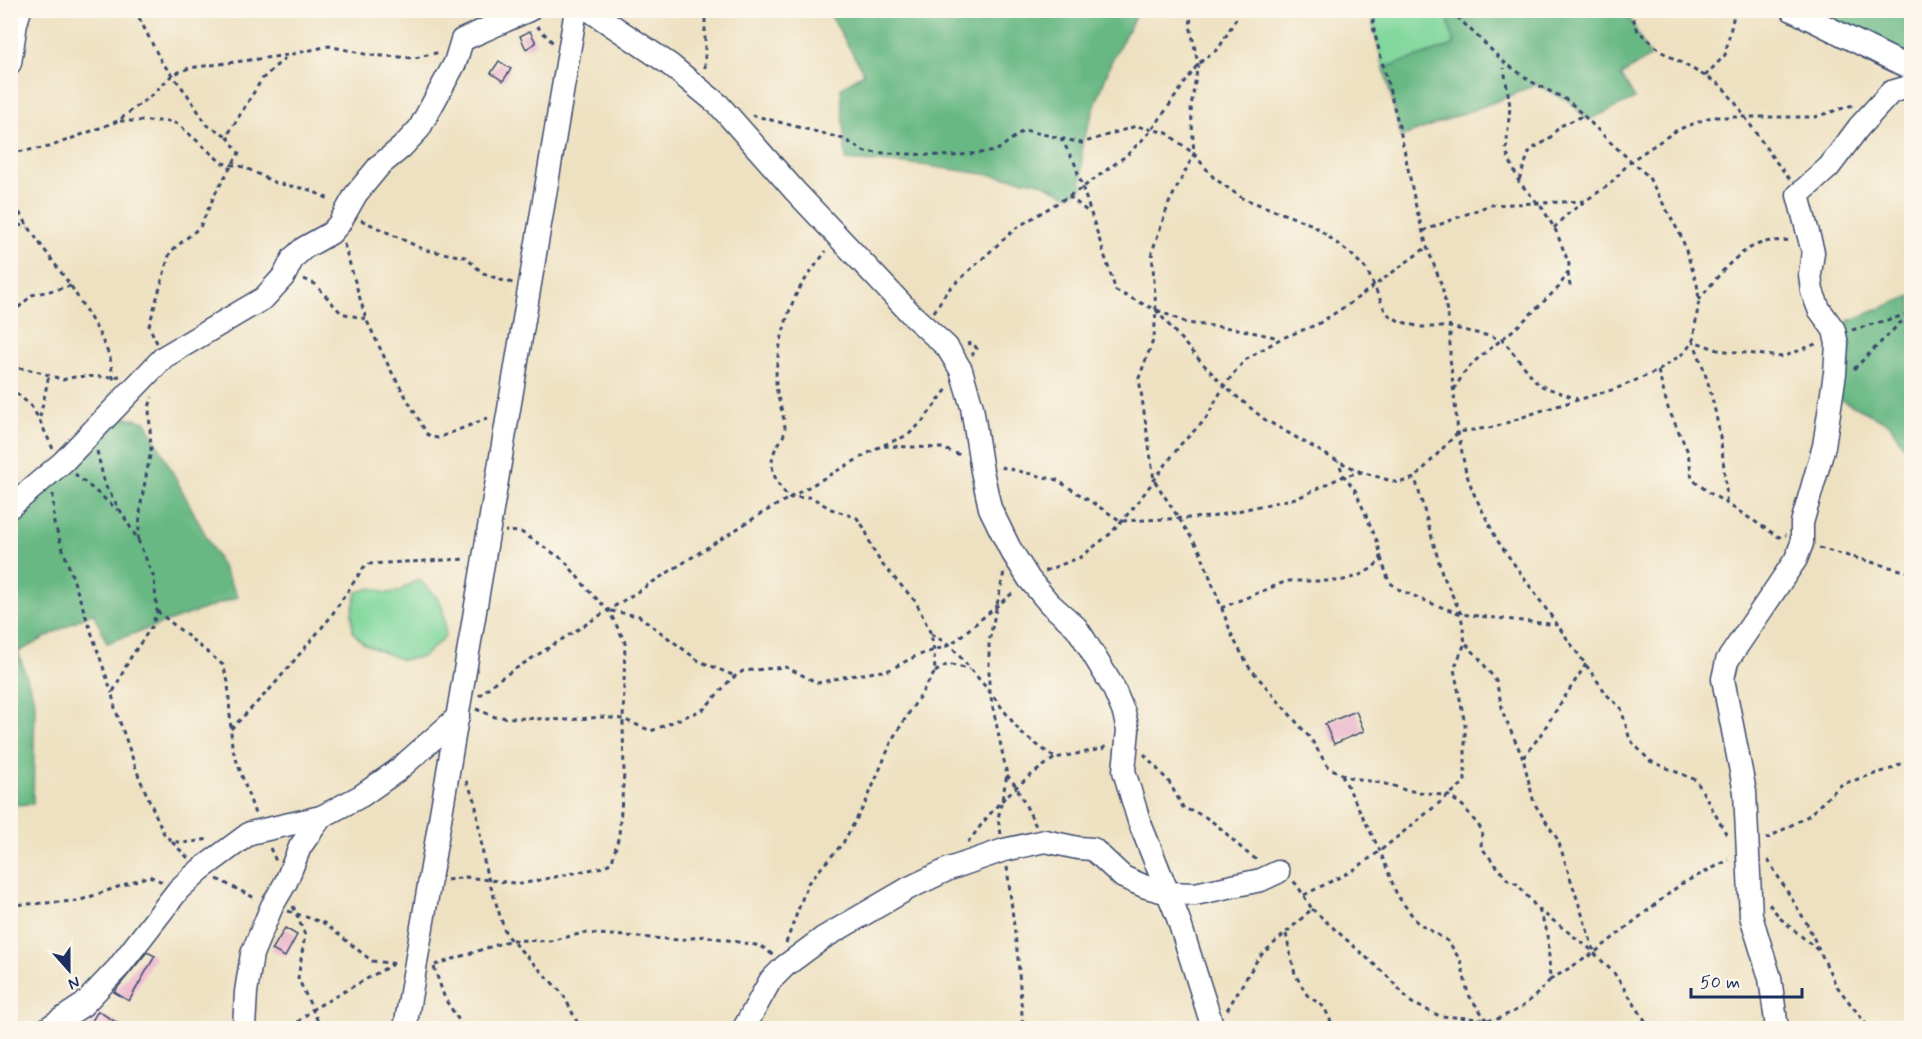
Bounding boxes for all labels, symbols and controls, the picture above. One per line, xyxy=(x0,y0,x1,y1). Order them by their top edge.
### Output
north arrow xyxy=(39,940,99,1000)
scale bar xyxy=(1691,961,1802,999)
text: N xyxy=(65,971,83,994)
text: 50 m xyxy=(1700,971,1740,995)

